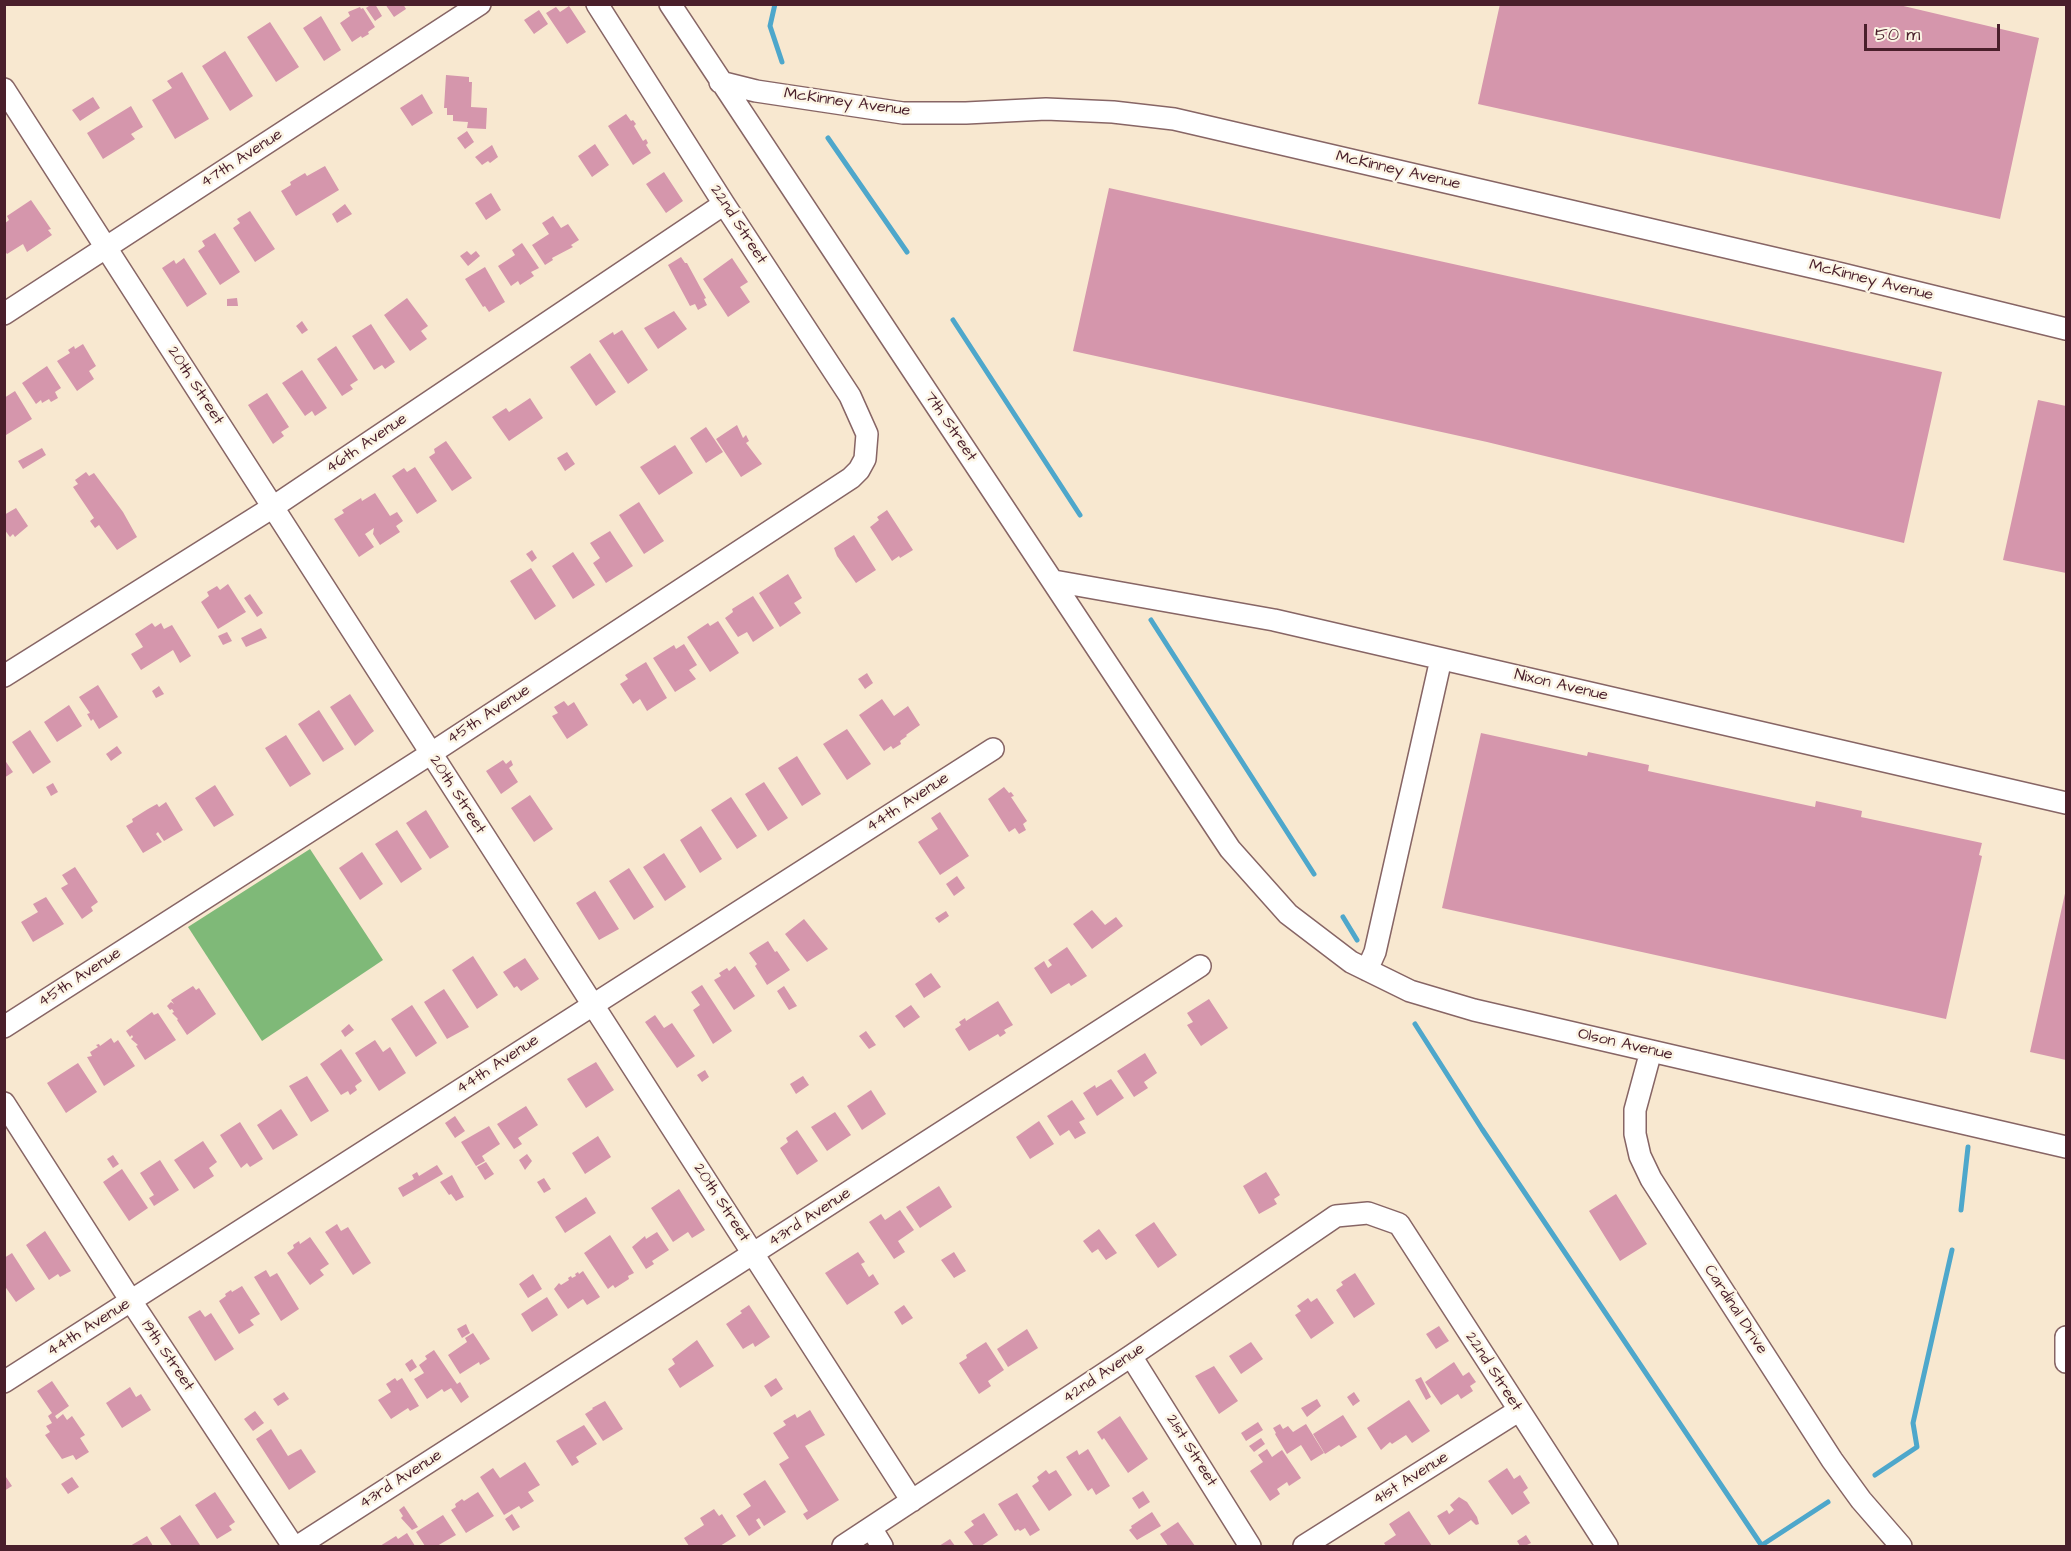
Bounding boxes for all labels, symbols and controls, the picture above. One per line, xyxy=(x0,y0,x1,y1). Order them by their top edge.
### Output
scale bar xyxy=(1867,12,2004,50)
text: 50 m xyxy=(1875,22,1920,47)
street label: McKinney Avenue xyxy=(783,85,911,121)
street label: 47th Avenue xyxy=(198,125,286,193)
street label: McKinney Avenue xyxy=(1334,147,1462,195)
street label: 22nd Street xyxy=(705,182,771,268)
street label: McKinney Avenue xyxy=(1807,256,1935,306)
street label: 20th Street xyxy=(163,343,227,429)
street label: 7th Street xyxy=(920,388,980,466)
street label: 46th Avenue xyxy=(323,410,411,478)
street label: Nixon Avenue xyxy=(1512,666,1610,706)
street label: 45th Avenue xyxy=(444,681,534,749)
street label: 20th Street xyxy=(425,752,489,838)
street label: 44th Avenue xyxy=(863,769,953,837)
street label: 45th Avenue xyxy=(35,944,125,1012)
street label: Olson Avenue xyxy=(1576,1025,1674,1065)
street label: 44th Avenue xyxy=(453,1031,543,1099)
street label: 20th Street xyxy=(689,1160,753,1246)
street label: 43rd Avenue xyxy=(765,1184,855,1252)
street label: Cardinal Drive xyxy=(1699,1262,1771,1358)
street label: 44th Avenue xyxy=(44,1295,134,1361)
street label: 19th Street xyxy=(136,1317,198,1395)
street label: 22nd Street xyxy=(1460,1329,1526,1415)
street label: 42nd Avenue xyxy=(1059,1340,1149,1408)
street label: 21st Street xyxy=(1161,1411,1221,1491)
street label: 43rd Avenue xyxy=(356,1446,446,1514)
street label: 41st Avenue xyxy=(1370,1448,1452,1510)

